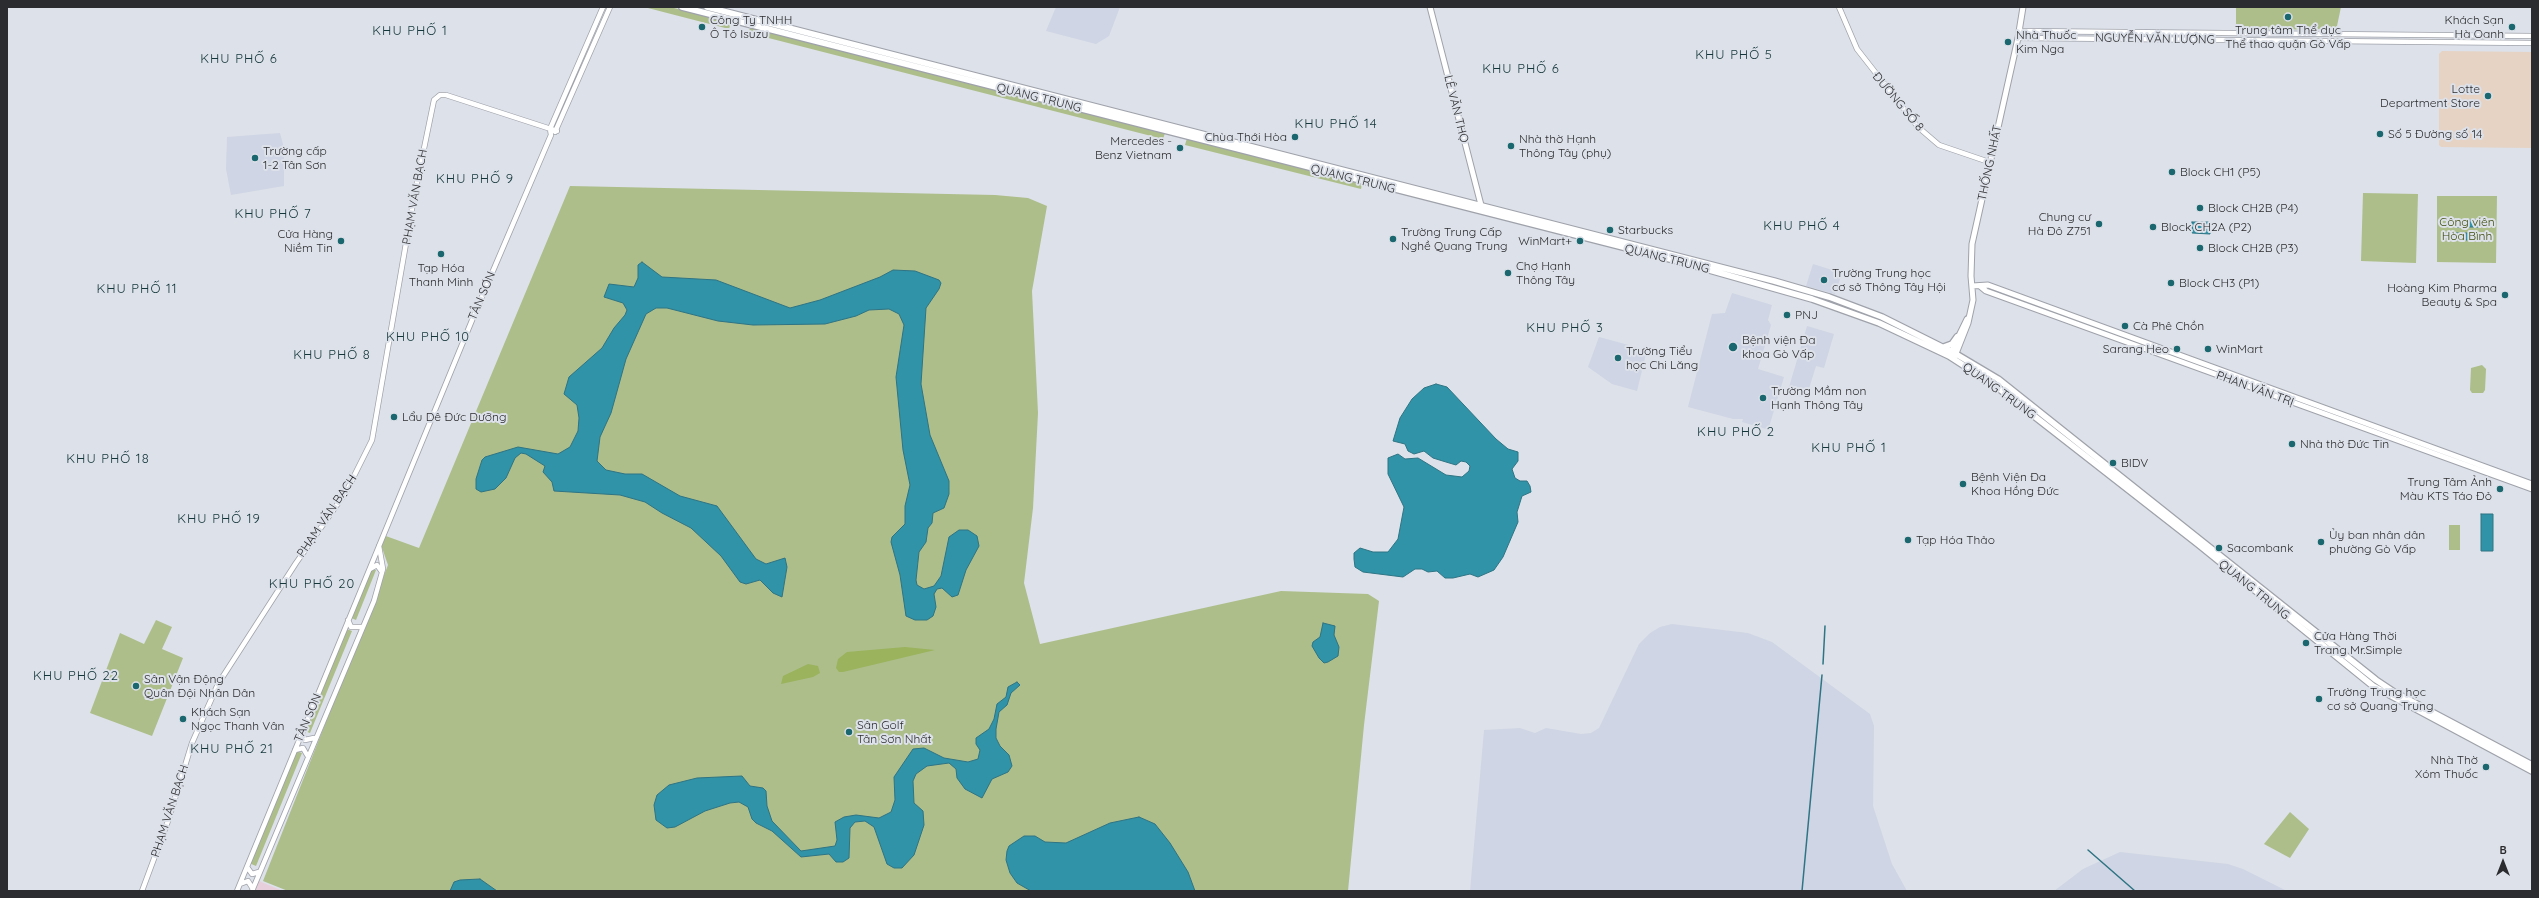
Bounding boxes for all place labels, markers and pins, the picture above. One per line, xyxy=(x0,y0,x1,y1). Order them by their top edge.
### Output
marker: Trung tâm Thể dục Thể thao quận Gò Vấp xyxy=(2283,12,2293,22)
place label: Công Ty TNHH Ô Tô Isuzu xyxy=(710,13,792,41)
place label: Khách Sạn Hà Oanh xyxy=(2445,13,2504,41)
marker: Công Ty TNHH Ô Tô Isuzu xyxy=(697,22,707,32)
marker: Khách Sạn Hà Oanh xyxy=(2507,22,2517,32)
place label: Trung tâm Thể dục Thể thao quận Gò Vấp xyxy=(2225,23,2351,51)
place label: Nhà Thuốc Kim Nga xyxy=(2016,28,2076,56)
marker: Nhà Thuốc Kim Nga xyxy=(2003,37,2013,47)
place label: Lotte Department Store xyxy=(2380,82,2480,110)
marker: Lotte Department Store xyxy=(2483,91,2493,101)
place label: Số 5 Đường số 14 xyxy=(2388,127,2482,141)
marker: Số 5 Đường số 14 xyxy=(2375,129,2385,139)
place label: Chùa Thới Hòa xyxy=(1205,130,1287,144)
marker: Chùa Thới Hòa xyxy=(1290,132,1300,142)
place label: Nhà thờ Hạnh Thông Tây (phụ) xyxy=(1519,132,1611,160)
place label: Mercedes - Benz Vietnam xyxy=(1095,134,1172,162)
marker: Nhà thờ Hạnh Thông Tây (phụ) xyxy=(1506,141,1516,151)
marker: Mercedes - Benz Vietnam xyxy=(1175,143,1185,153)
place label: Trường cấp 1-2 Tân Sơn xyxy=(263,144,327,172)
marker: Trường cấp 1-2 Tân Sơn xyxy=(250,153,260,163)
place label: Block CH1 (P5) xyxy=(2180,165,2260,179)
marker: Block CH1 (P5) xyxy=(2167,167,2177,177)
place label: Block CH2B (P4) xyxy=(2208,201,2298,215)
marker: Block CH2B (P4) xyxy=(2195,203,2205,213)
place label: Chung cư Hà Đô Z751 xyxy=(2028,210,2091,238)
marker: Chung cư Hà Đô Z751 xyxy=(2094,219,2104,229)
place label: Block CH2A (P2) xyxy=(2161,220,2252,234)
marker: Block CH2A (P2) xyxy=(2148,222,2158,232)
place label: Starbucks xyxy=(1618,223,1673,237)
place label: Trường Trung Cấp Nghề Quang Trung xyxy=(1401,225,1508,253)
marker: Starbucks xyxy=(1605,225,1615,235)
place label: Cửa Hàng Niềm Tin xyxy=(277,227,333,255)
marker: Trường Trung Cấp Nghề Quang Trung xyxy=(1388,234,1398,244)
place label: WinMart+ xyxy=(1518,234,1572,248)
marker: Cửa Hàng Niềm Tin xyxy=(336,236,346,246)
marker: WinMart+ xyxy=(1575,236,1585,246)
place label: Block CH2B (P3) xyxy=(2208,241,2298,255)
marker: Block CH2B (P3) xyxy=(2195,243,2205,253)
marker: Tạp Hóa Thanh Minh xyxy=(436,249,446,259)
place label: Chợ Hạnh Thông Tây xyxy=(1516,259,1575,287)
place label: Tạp Hóa Thanh Minh xyxy=(409,261,473,289)
place label: Trường Trung học cơ sở Thông Tây Hội xyxy=(1832,266,1946,294)
marker: Chợ Hạnh Thông Tây xyxy=(1503,268,1513,278)
marker: Trường Trung học cơ sở Thông Tây Hội xyxy=(1819,275,1829,285)
place label: Block CH3 (P1) xyxy=(2179,276,2259,290)
marker: Block CH3 (P1) xyxy=(2166,278,2176,288)
place label: Hoàng Kim Pharma Beauty & Spa xyxy=(2387,281,2497,309)
marker: Hoàng Kim Pharma Beauty & Spa xyxy=(2500,290,2510,300)
place label: PNJ xyxy=(1795,308,1818,322)
marker: PNJ xyxy=(1782,310,1792,320)
place label: Cà Phê Chồn xyxy=(2133,319,2204,333)
marker: Cà Phê Chồn xyxy=(2120,321,2130,331)
place label: Bệnh viện Đa khoa Gò Vấp xyxy=(1742,333,1815,361)
marker: Bệnh viện Đa khoa Gò Vấp xyxy=(1727,341,1739,353)
place label: Sarang Heo xyxy=(2103,342,2169,356)
place label: WinMart xyxy=(2216,342,2263,356)
place label: Trường Tiểu học Chi Lăng xyxy=(1626,344,1698,372)
marker: Sarang Heo xyxy=(2172,344,2182,354)
marker: WinMart xyxy=(2203,344,2213,354)
marker: Trường Tiểu học Chi Lăng xyxy=(1613,353,1623,363)
place label: Trường Mầm non Hạnh Thông Tây xyxy=(1771,384,1866,412)
marker: Trường Mầm non Hạnh Thông Tây xyxy=(1758,393,1768,403)
place label: Lẩu Dê Đức Dưỡng xyxy=(402,410,506,424)
marker: Lẩu Dê Đức Dưỡng xyxy=(389,412,399,422)
place label: Nhà thờ Đức Tin xyxy=(2300,437,2389,451)
marker: Nhà thờ Đức Tin xyxy=(2287,439,2297,449)
place label: BIDV xyxy=(2121,456,2148,470)
marker: BIDV xyxy=(2108,458,2118,468)
place label: Bệnh Viện Đa Khoa Hồng Đức xyxy=(1971,470,2059,498)
place label: Trung Tâm Ảnh Màu KTS Táo Đỏ xyxy=(2400,475,2492,503)
marker: Bệnh Viện Đa Khoa Hồng Đức xyxy=(1958,479,1968,489)
marker: Trung Tâm Ảnh Màu KTS Táo Đỏ xyxy=(2495,484,2505,494)
place label: Ủy ban nhân dân phường Gò Vấp xyxy=(2329,528,2425,556)
place label: Tạp Hóa Thảo xyxy=(1916,533,1995,547)
marker: Tạp Hóa Thảo xyxy=(1903,535,1913,545)
marker: Ủy ban nhân dân phường Gò Vấp xyxy=(2316,537,2326,547)
place label: Sacombank xyxy=(2227,541,2293,555)
marker: Sacombank xyxy=(2214,543,2224,553)
place label: Cửa Hàng Thời Trang Mr.Simple xyxy=(2314,629,2402,657)
marker: Cửa Hàng Thời Trang Mr.Simple xyxy=(2301,638,2311,648)
place label: Sân Vận Động Quân Đội Nhân Dân xyxy=(144,672,255,700)
marker: Sân Vận Động Quân Đội Nhân Dân xyxy=(131,681,141,691)
place label: Trường Trung học cơ sở Quang Trung xyxy=(2327,685,2433,713)
marker: Trường Trung học cơ sở Quang Trung xyxy=(2314,694,2324,704)
place label: Khách Sạn Ngọc Thanh Vân xyxy=(191,705,284,733)
marker: Khách Sạn Ngọc Thanh Vân xyxy=(178,714,188,724)
place label: Sân Golf Tân Sơn Nhất xyxy=(857,718,932,746)
marker: Sân Golf Tân Sơn Nhất xyxy=(844,727,854,737)
place label: Nhà Thờ Xóm Thuốc xyxy=(2415,753,2478,781)
marker: Nhà Thờ Xóm Thuốc xyxy=(2481,762,2491,772)

